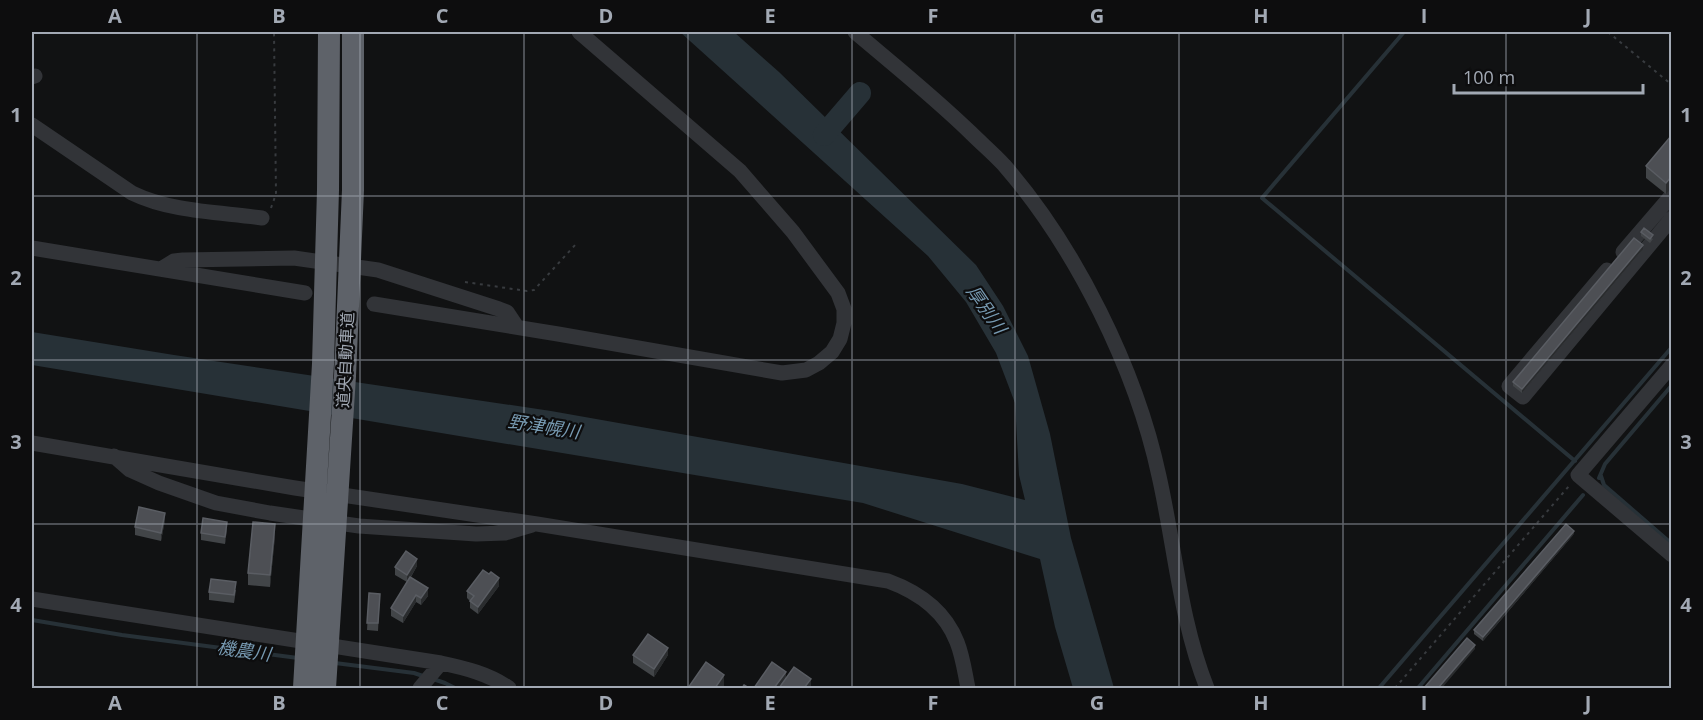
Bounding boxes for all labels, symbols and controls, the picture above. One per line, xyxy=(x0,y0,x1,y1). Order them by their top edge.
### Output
text: A xyxy=(108,2,122,29)
text: B xyxy=(272,2,286,29)
text: C xyxy=(436,2,449,29)
text: D xyxy=(599,2,613,29)
text: E xyxy=(764,2,776,29)
text: F xyxy=(928,2,938,29)
text: G xyxy=(1090,2,1104,29)
text: H xyxy=(1253,2,1269,29)
text: I xyxy=(1421,2,1427,29)
text: J xyxy=(1583,2,1591,29)
scale bar xyxy=(1454,57,1643,95)
text: 100 m xyxy=(1463,65,1515,89)
text: 1 xyxy=(10,101,22,128)
text: 1 xyxy=(1680,101,1692,128)
text: 2 xyxy=(10,264,22,291)
text: 2 xyxy=(1680,264,1692,291)
water label: 厚別川 xyxy=(962,280,1013,340)
street label: 道央自動車道 xyxy=(332,311,358,409)
water label: 野津幌川 xyxy=(507,409,583,444)
text: 3 xyxy=(10,428,22,455)
text: 3 xyxy=(1680,428,1692,455)
text: 4 xyxy=(10,591,22,618)
text: 4 xyxy=(1680,591,1692,618)
water label: 機農川 xyxy=(216,634,274,666)
text: A xyxy=(108,689,122,716)
text: B xyxy=(272,689,286,716)
text: C xyxy=(436,689,449,716)
text: D xyxy=(599,689,613,716)
text: E xyxy=(764,689,776,716)
text: F xyxy=(928,689,938,716)
text: G xyxy=(1090,689,1104,716)
text: H xyxy=(1253,689,1269,716)
text: I xyxy=(1421,689,1427,716)
text: J xyxy=(1583,689,1591,716)

